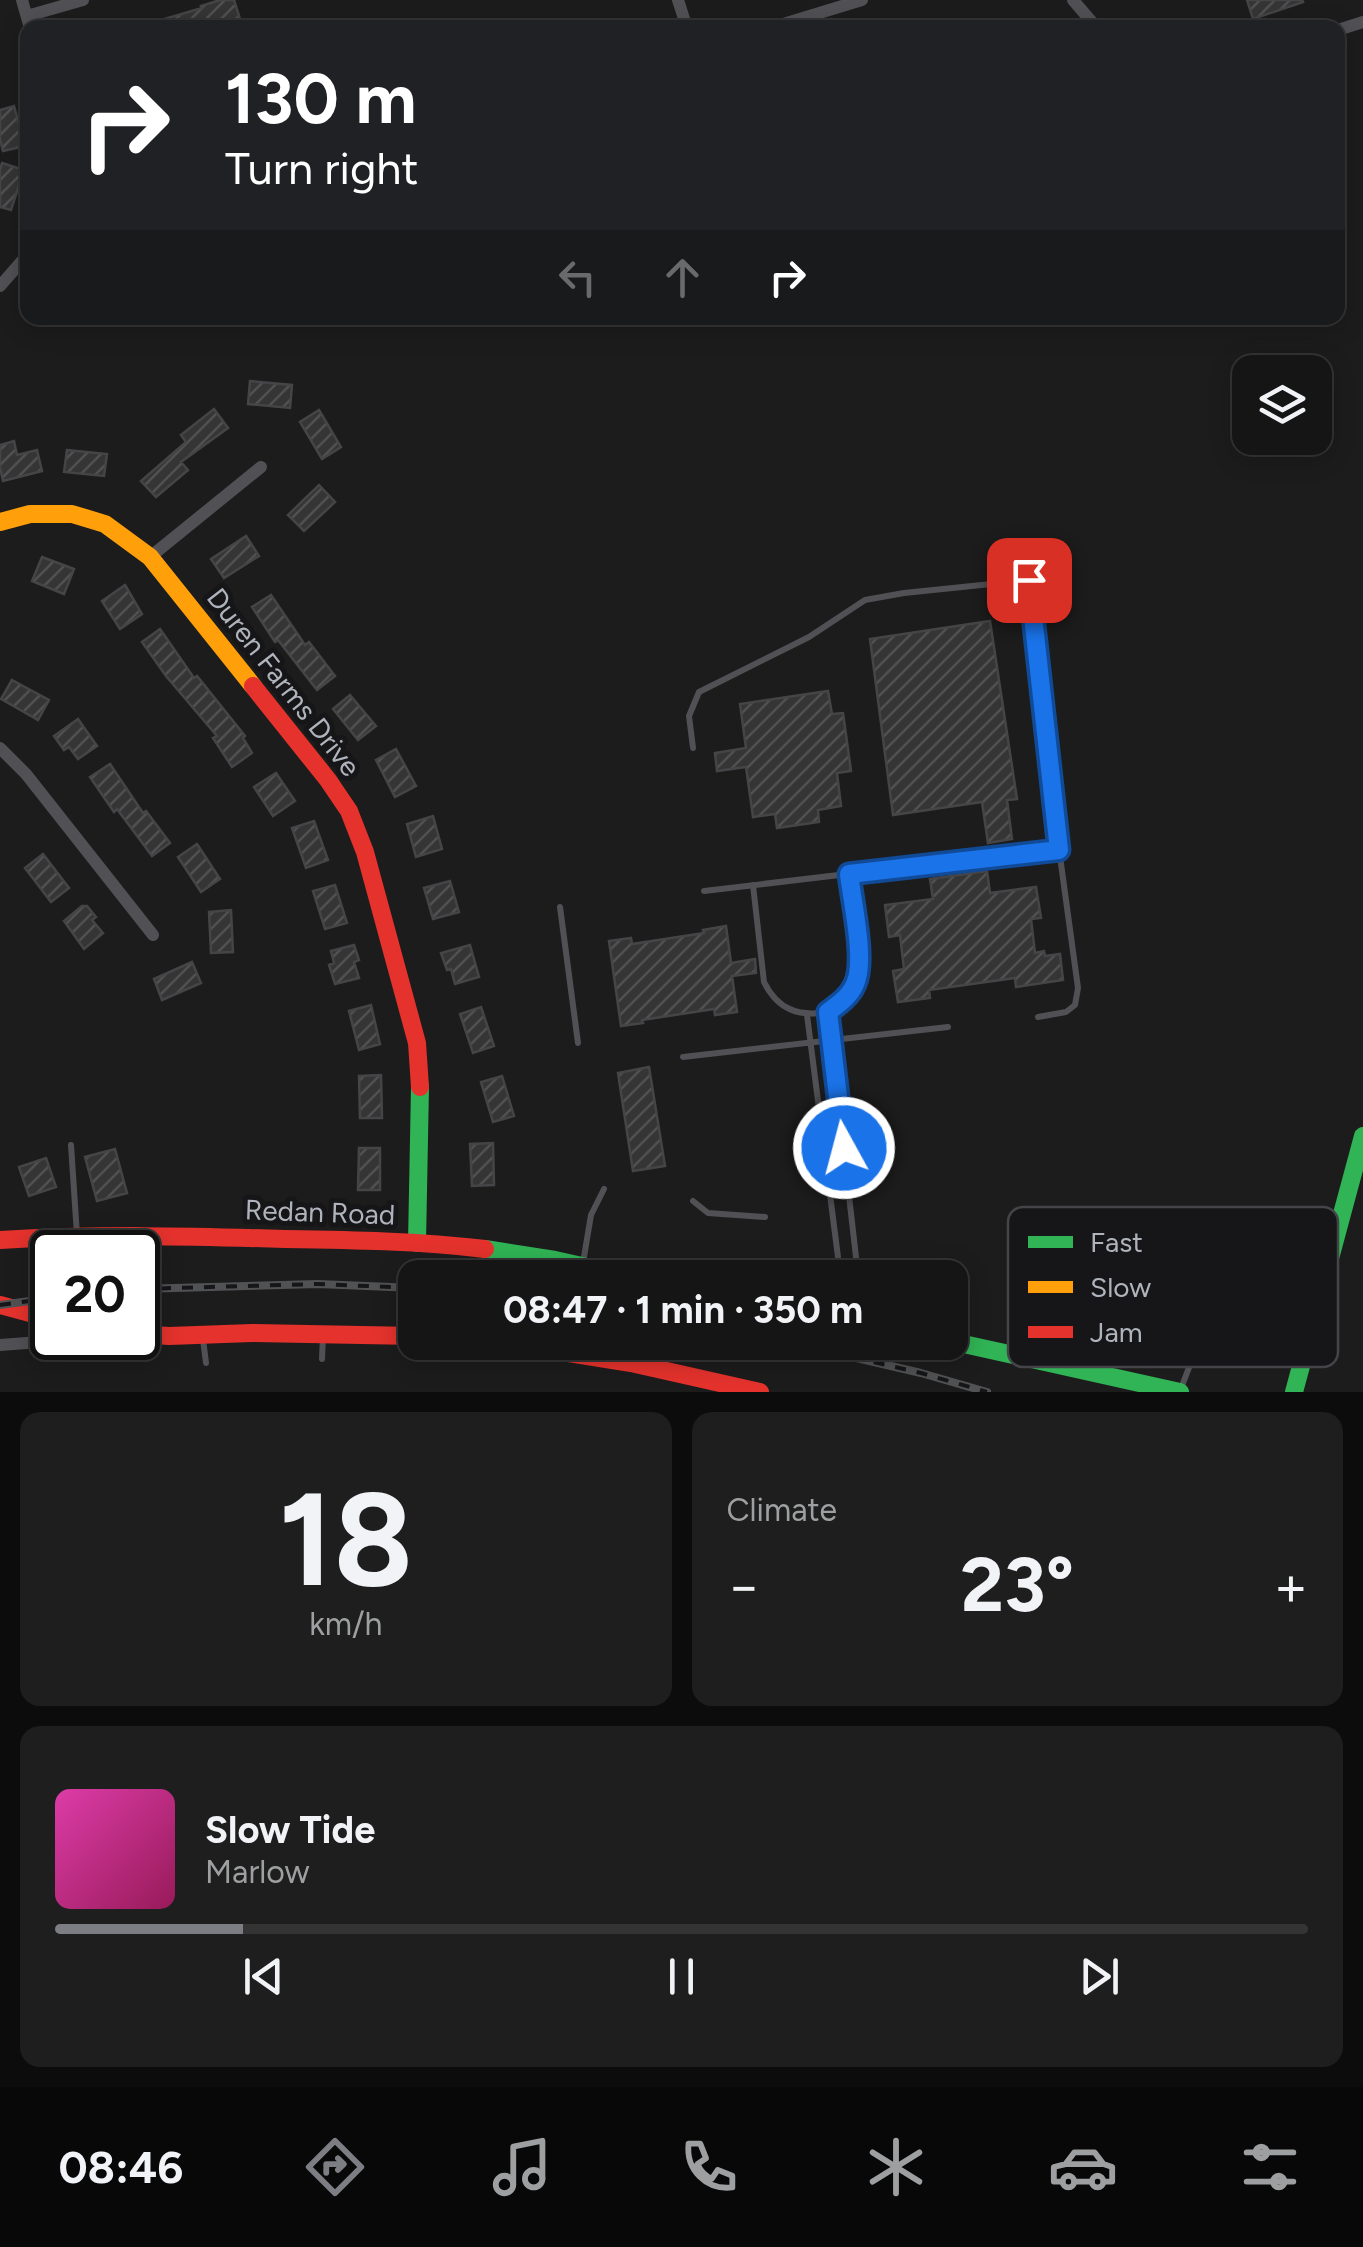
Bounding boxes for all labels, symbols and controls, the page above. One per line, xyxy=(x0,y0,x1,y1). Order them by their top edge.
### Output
text: 130 m xyxy=(225,56,417,141)
icon: right xyxy=(60,60,190,190)
text: Turn right xyxy=(225,141,418,195)
icon: left xyxy=(550,250,605,305)
icon: ahead xyxy=(655,250,710,305)
icon: right xyxy=(760,250,815,305)
map controls xyxy=(1232,355,1332,455)
button: layers xyxy=(1232,355,1332,455)
pin xyxy=(987,538,1072,623)
icon: arrive xyxy=(1002,553,1057,608)
street label: Duren Farms Drive xyxy=(200,581,368,783)
position arrow xyxy=(792,1096,896,1200)
street label: Redan Road xyxy=(244,1192,396,1232)
legend xyxy=(1008,1207,1338,1367)
text: Fast xyxy=(1090,1225,1143,1259)
speed limit sign: 20 xyxy=(30,1230,160,1360)
text: Slow xyxy=(1090,1270,1151,1304)
text: 08:47 · 1 min · 350 m xyxy=(503,1287,863,1333)
text: Jam xyxy=(1090,1315,1143,1349)
text: 18 xyxy=(279,1462,413,1618)
text: Climate xyxy=(727,1491,837,1529)
text: 23° xyxy=(961,1540,1074,1630)
text: − xyxy=(727,1553,761,1619)
text: + xyxy=(1274,1553,1308,1619)
text: km/h xyxy=(309,1605,382,1643)
text: Slow Tide xyxy=(205,1807,375,1853)
text: Marlow xyxy=(205,1853,309,1891)
icon: previous xyxy=(236,1949,291,2004)
icon: pause xyxy=(654,1949,709,2004)
icon: next xyxy=(1072,1949,1127,2004)
icon: directions xyxy=(300,2132,370,2202)
icon: music xyxy=(487,2132,557,2202)
icon: phone xyxy=(674,2132,744,2202)
icon: climate xyxy=(861,2132,931,2202)
icon: car xyxy=(1048,2132,1118,2202)
icon: filters xyxy=(1235,2132,1305,2202)
text: 08:46 xyxy=(58,2140,183,2194)

